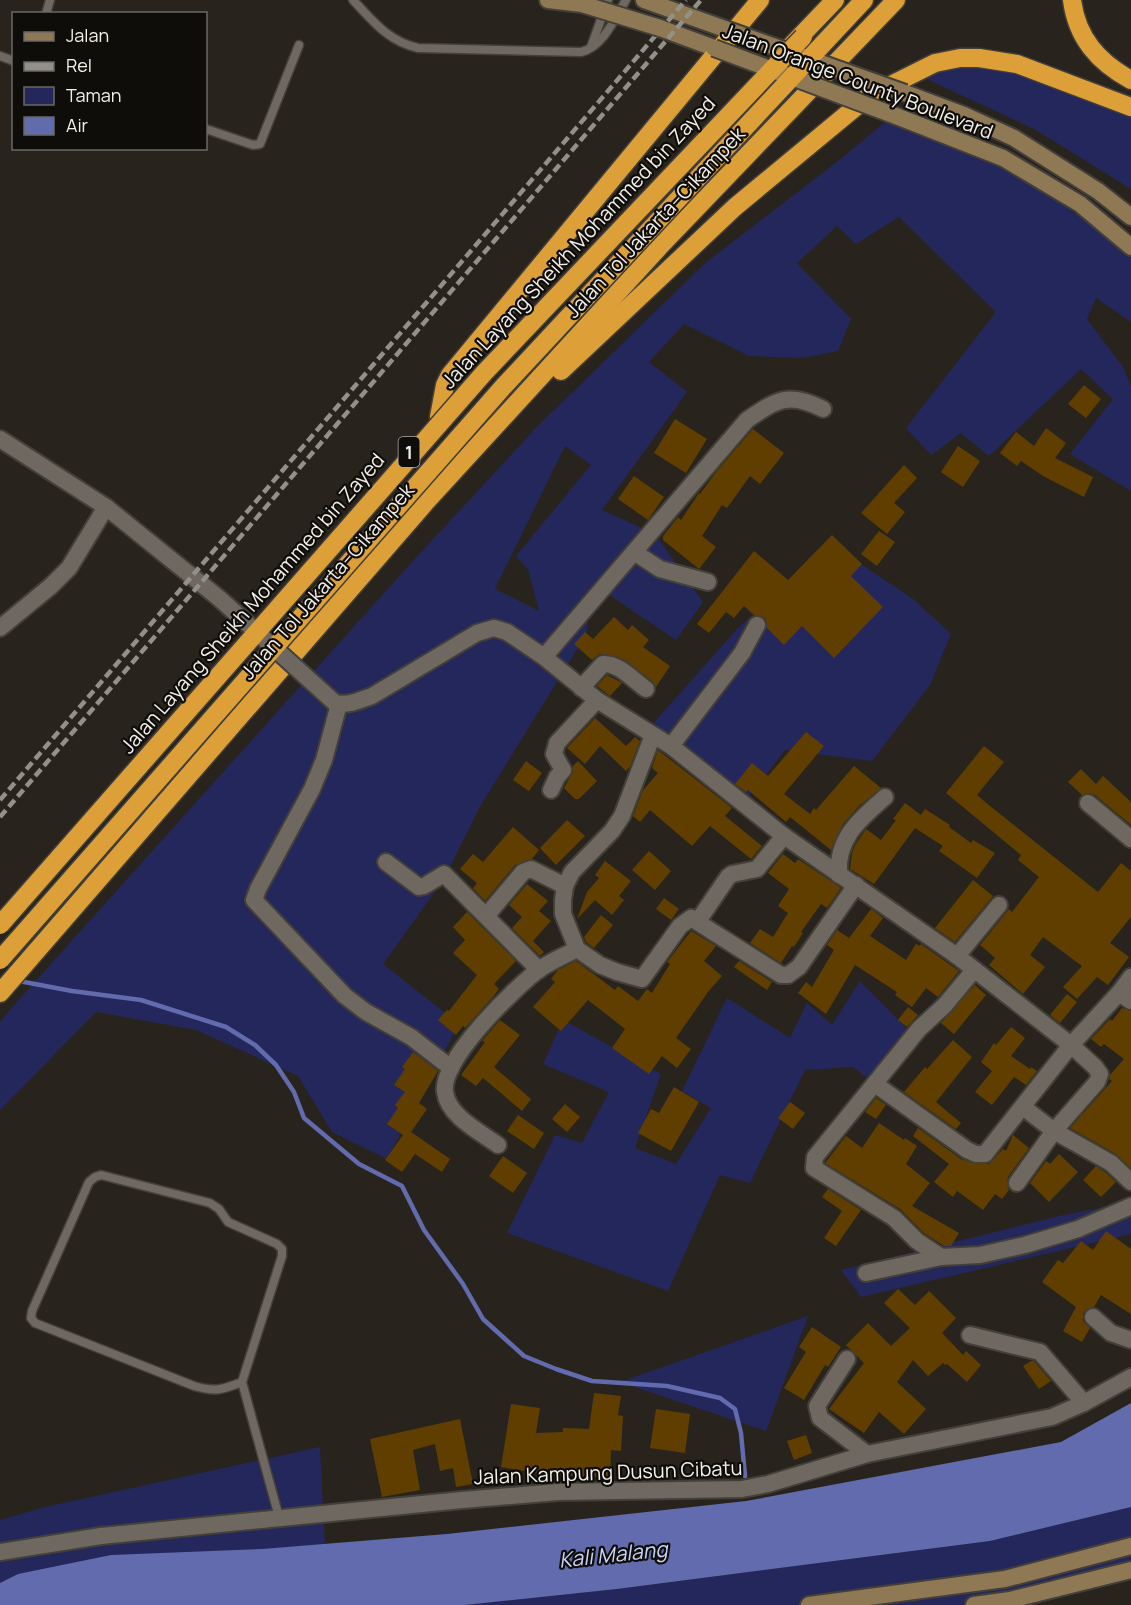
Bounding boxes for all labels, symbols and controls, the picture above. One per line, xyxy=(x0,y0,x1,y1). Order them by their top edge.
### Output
legend xyxy=(12,12,207,150)
street label: Jalan Orange County Boulevard xyxy=(719,17,997,145)
text: Jalan xyxy=(66,23,109,47)
text: Rel xyxy=(66,53,92,77)
text: Taman xyxy=(66,83,121,107)
street label: Jalan Layang Sheikh Mohammed bin Zayed xyxy=(435,90,721,394)
text: Air xyxy=(66,113,89,137)
street label: Jalan Tol Jakarta–Cikampek xyxy=(559,120,751,323)
road number: 1 xyxy=(398,437,420,467)
street label: Jalan Layang Sheikh Mohammed bin Zayed xyxy=(114,447,390,759)
street label: Jalan Tol Jakarta–Cikampek xyxy=(234,476,421,685)
street label: Jalan Kampung Dusun Cibatu xyxy=(473,1454,743,1490)
water label: Kali Malang xyxy=(557,1534,670,1574)

